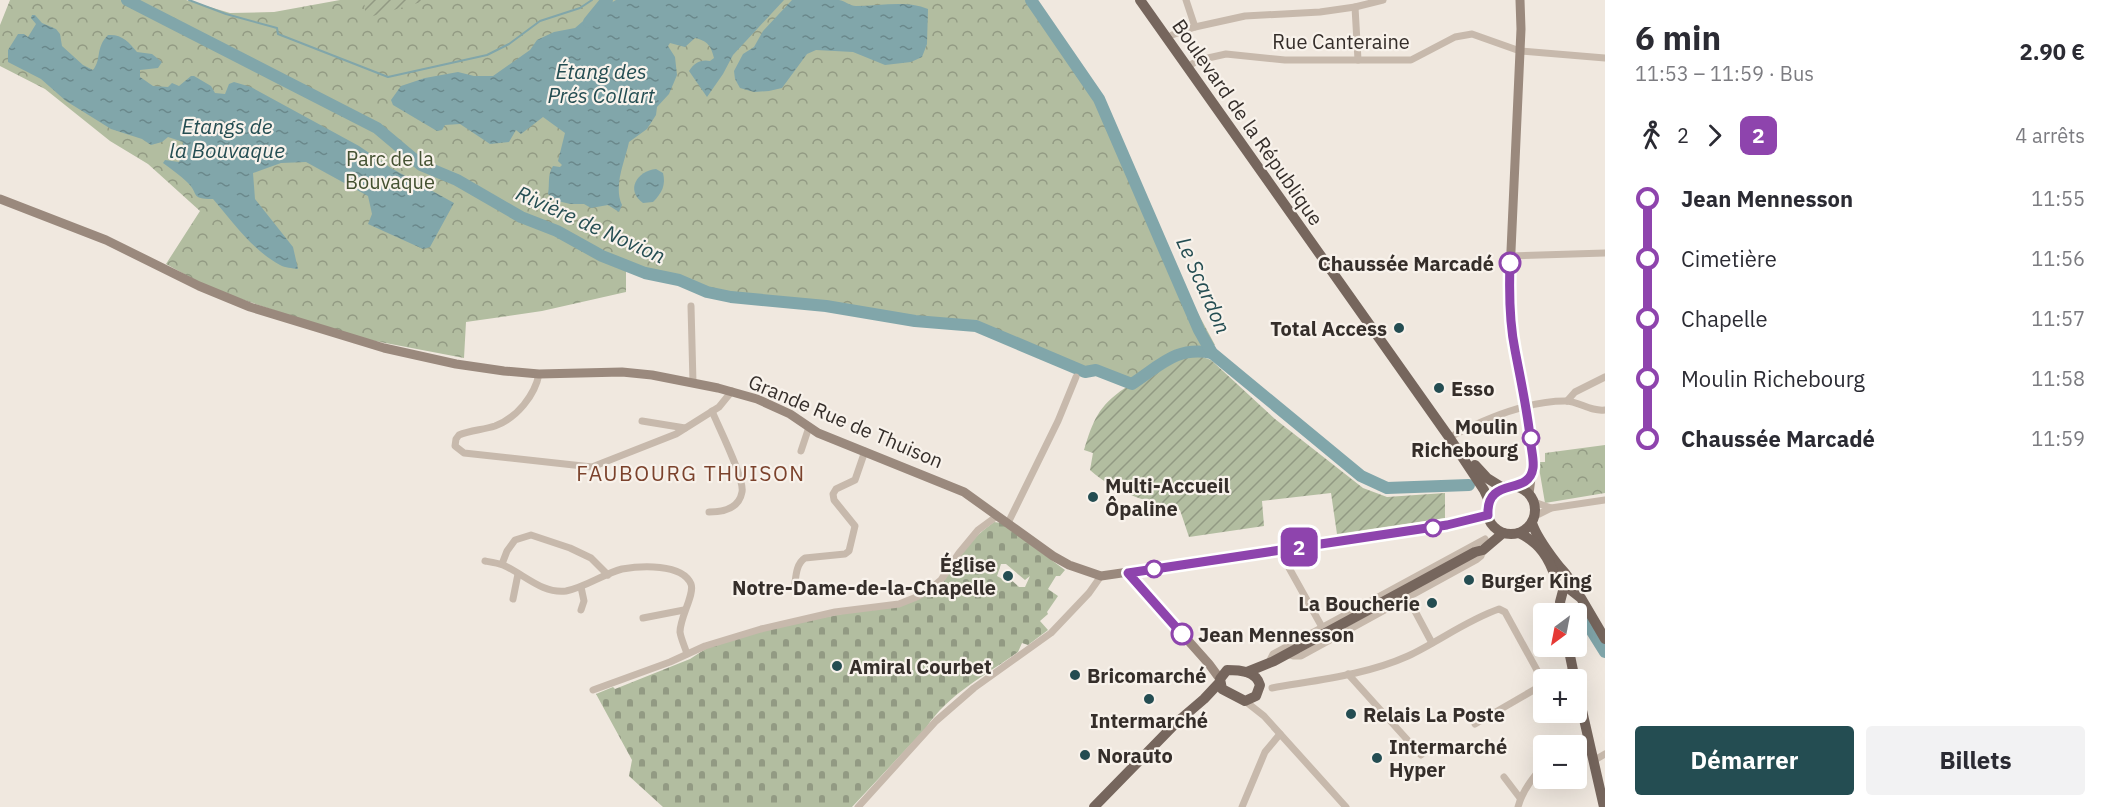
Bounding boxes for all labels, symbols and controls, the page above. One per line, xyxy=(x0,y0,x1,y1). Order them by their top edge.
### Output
street label: Boulevard de la République xyxy=(1166,13,1330,231)
text: 6 min xyxy=(1635,16,1721,59)
street label: Rue Canteraine xyxy=(1272,28,1410,55)
text: 2.90 € xyxy=(2020,37,2085,66)
water label: Étang des Prés Collart xyxy=(547,57,656,109)
text: 11:53 – 11:59 · Bus xyxy=(1635,60,1814,87)
water label: Etangs de la Bouvaque xyxy=(169,112,285,164)
icon: walk xyxy=(1635,119,1668,152)
icon: forward xyxy=(1698,119,1731,152)
text: 2 xyxy=(1752,121,1765,149)
text: 2 xyxy=(1677,122,1689,149)
text: 4 arrêts xyxy=(2015,122,2085,149)
park label: Parc de la Bouvaque xyxy=(345,145,435,195)
water label: Rivière de Novion xyxy=(512,179,670,269)
text: Jean Mennesson xyxy=(1681,184,1853,213)
text: 11:55 xyxy=(2031,185,2085,212)
water label: Le Scardon xyxy=(1170,232,1238,338)
text: Cimetière xyxy=(1681,244,1777,273)
text: 11:56 xyxy=(2031,245,2085,272)
place label: Chaussée Marcadé xyxy=(1318,250,1494,277)
marker: Chaussée Marcadé xyxy=(1499,252,1521,274)
text: Chapelle xyxy=(1681,304,1768,333)
text: 11:57 xyxy=(2031,305,2085,332)
place label: Total Access xyxy=(1270,315,1387,342)
marker: Total Access xyxy=(1392,321,1406,335)
text: Moulin Richebourg xyxy=(1681,364,1865,393)
text: 11:58 xyxy=(2031,365,2085,392)
street label: Grande Rue de Thuison xyxy=(744,368,948,474)
place label: Esso xyxy=(1451,375,1494,402)
marker: Esso xyxy=(1432,381,1446,395)
place label: Moulin Richebourg xyxy=(1411,413,1519,463)
text: Chaussée Marcadé xyxy=(1681,424,1875,453)
text: 11:59 xyxy=(2031,425,2085,452)
marker: Moulin Richebourg xyxy=(1522,429,1540,447)
district label: FAUBOURG THUISON xyxy=(576,459,806,487)
place label: Multi-Accueil Ôpaline xyxy=(1105,472,1230,522)
marker: Multi-Accueil Ôpaline xyxy=(1086,490,1100,504)
unlabelled marker xyxy=(1424,519,1442,537)
line badge: 2 xyxy=(1280,528,1318,566)
text: 2 xyxy=(1293,533,1305,561)
place label: Église Notre-Dame-de-la-Chapelle xyxy=(732,551,996,601)
unlabelled marker xyxy=(1145,560,1163,578)
place label: Burger King xyxy=(1481,567,1593,594)
marker: Église Notre-Dame-de-la-Chapelle xyxy=(1001,569,1015,583)
marker: Burger King xyxy=(1462,573,1476,587)
place label: La Boucherie xyxy=(1298,590,1420,617)
marker: La Boucherie xyxy=(1425,596,1439,610)
north arrow xyxy=(1533,603,1587,657)
map controls xyxy=(1533,603,1587,789)
place label: Jean Mennesson xyxy=(1198,621,1354,648)
marker: Jean Mennesson xyxy=(1171,623,1193,645)
place label: Amiral Courbet xyxy=(849,653,992,680)
marker: Amiral Courbet xyxy=(830,659,844,673)
place label: Bricomarché xyxy=(1087,662,1206,689)
marker: Bricomarché xyxy=(1068,668,1082,682)
button: + xyxy=(1533,669,1587,723)
marker: Intermarché xyxy=(1142,692,1156,706)
place label: Relais La Poste xyxy=(1363,701,1505,728)
place label: Intermarché xyxy=(1090,707,1208,734)
marker: Relais La Poste xyxy=(1344,707,1358,721)
button: Démarrer xyxy=(1635,726,1854,795)
button: Billets xyxy=(1866,726,2085,795)
place label: Intermarché Hyper xyxy=(1389,733,1507,783)
button: − xyxy=(1533,735,1587,789)
place label: Norauto xyxy=(1097,742,1173,769)
marker: Norauto xyxy=(1078,748,1092,762)
marker: Intermarché Hyper xyxy=(1370,751,1384,765)

